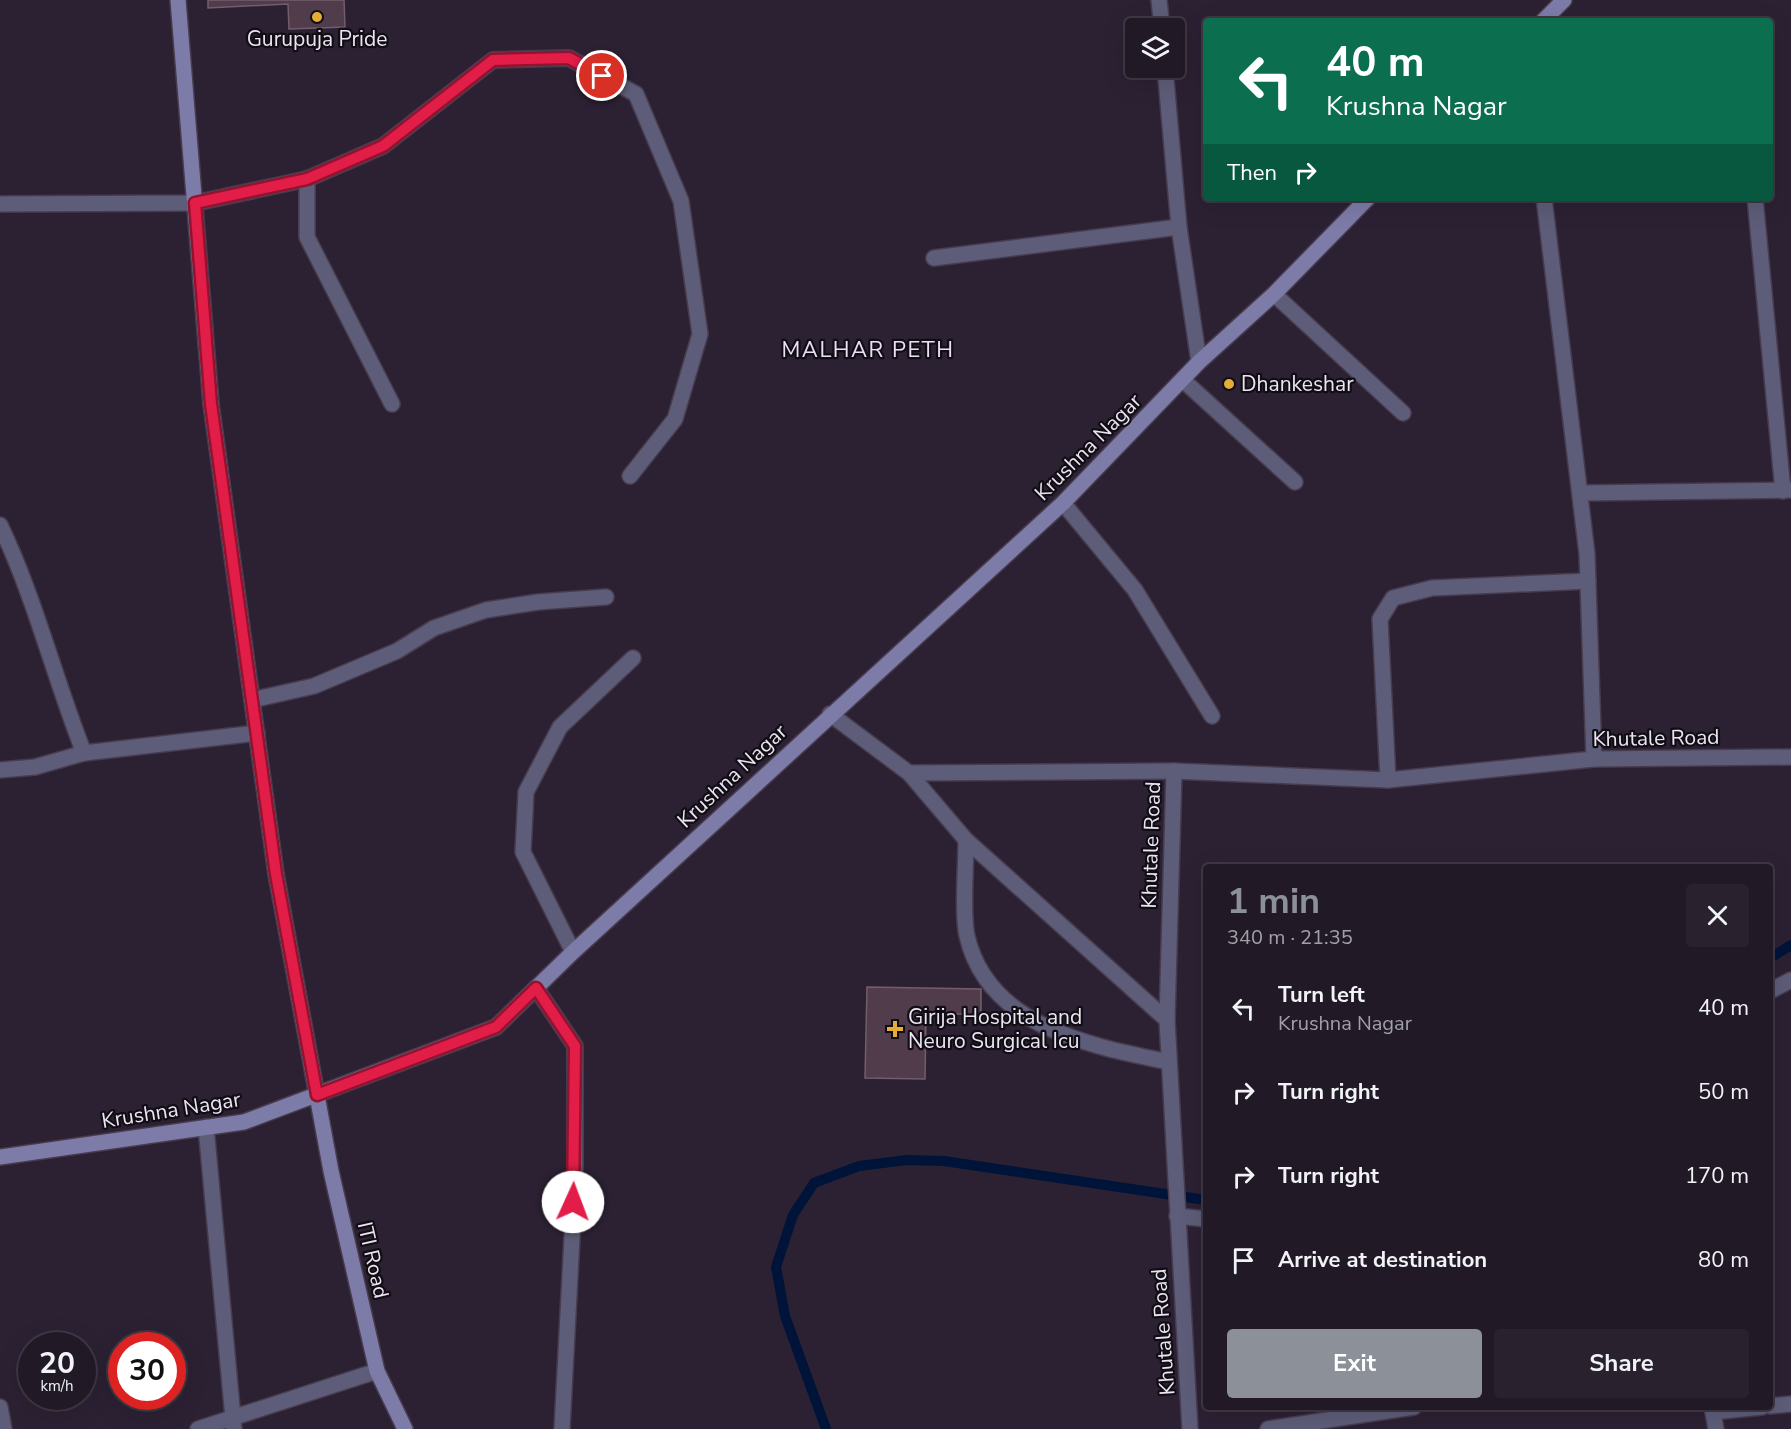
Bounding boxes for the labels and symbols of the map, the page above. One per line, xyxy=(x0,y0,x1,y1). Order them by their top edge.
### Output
marker: Gurupuja Pride xyxy=(310,10,324,24)
place label: Gurupuja Pride xyxy=(247,25,387,53)
pin xyxy=(576,50,627,101)
district label: MALHAR PETH xyxy=(782,335,954,365)
place label: Dhankeshar xyxy=(1241,370,1354,398)
marker: Dhankeshar xyxy=(1222,377,1236,391)
street label: Krushna Nagar xyxy=(1028,387,1148,507)
street label: Krushna Nagar xyxy=(671,718,793,834)
street label: Khutale Road xyxy=(1592,723,1720,753)
street label: Khutale Road xyxy=(1135,781,1167,909)
place label: Girija Hospital and Neuro Surgical Icu xyxy=(908,1003,1082,1055)
marker: Girija Hospital and Neuro Surgical Icu xyxy=(886,1020,904,1038)
street label: Krushna Nagar xyxy=(99,1085,243,1135)
position arrow xyxy=(541,1170,605,1234)
street label: ITI Road xyxy=(351,1219,395,1301)
street label: Khutale Road xyxy=(1145,1268,1181,1396)
speed limit sign: 30 xyxy=(108,1332,186,1410)

